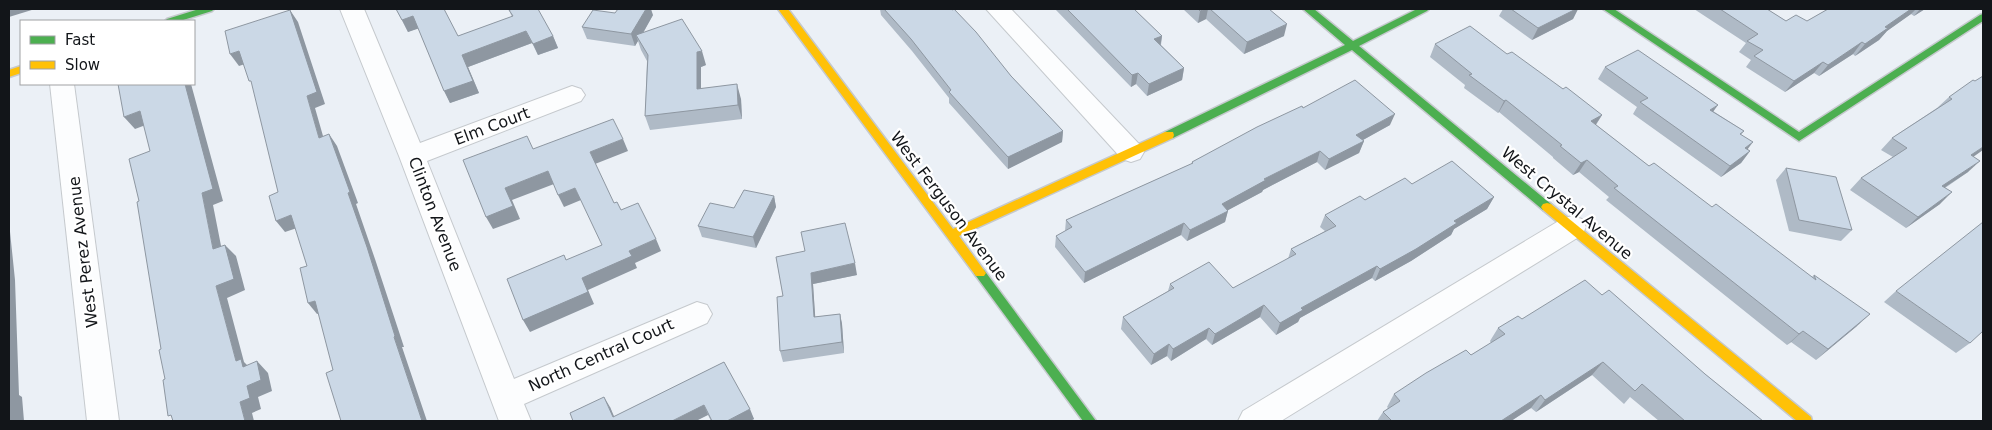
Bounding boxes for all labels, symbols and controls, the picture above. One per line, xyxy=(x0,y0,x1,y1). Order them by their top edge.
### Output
legend xyxy=(20,20,195,85)
text: Fast xyxy=(65,31,95,49)
text: Slow xyxy=(65,56,100,74)
street label: Elm Court xyxy=(452,103,532,149)
street label: West Ferguson Avenue xyxy=(887,128,1011,284)
street label: West Crystal Avenue xyxy=(1498,143,1636,263)
street label: Clinton Avenue xyxy=(404,154,466,274)
street label: West Perez Avenue xyxy=(64,175,102,329)
street label: North Central Court xyxy=(525,314,677,396)

